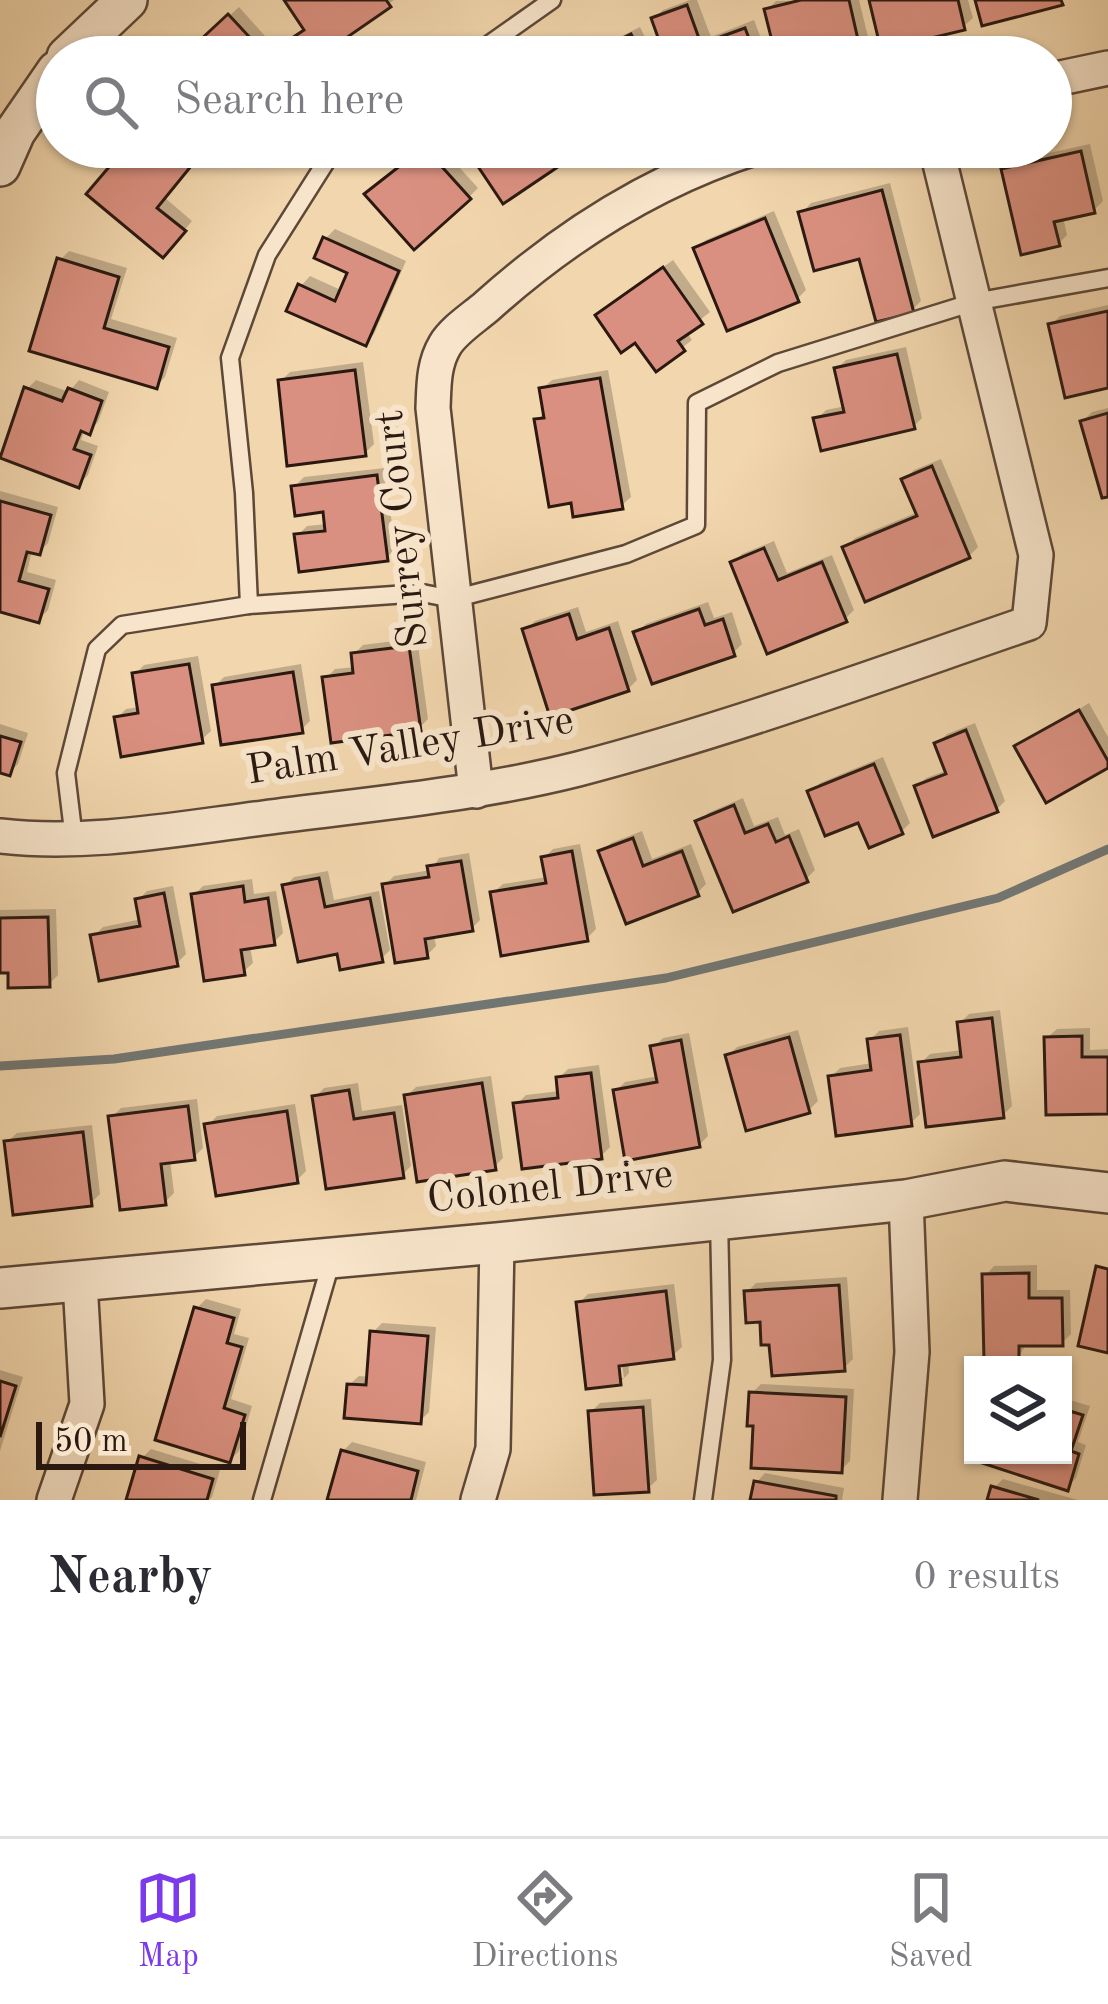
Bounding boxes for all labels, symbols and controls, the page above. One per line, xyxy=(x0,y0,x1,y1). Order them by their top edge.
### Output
search box xyxy=(36,36,1072,168)
icon: search xyxy=(78,69,144,135)
text: Search here xyxy=(174,79,404,124)
street label: Surrey Court xyxy=(370,408,436,650)
street label: Palm Valley Drive xyxy=(243,700,577,794)
street label: Colonel Drive xyxy=(425,1154,675,1222)
map controls xyxy=(964,1356,1072,1464)
button: layers xyxy=(964,1356,1072,1464)
scale bar xyxy=(36,1416,246,1469)
text: 50 m xyxy=(54,1426,128,1459)
text: Nearby xyxy=(48,1553,213,1604)
text: 0 results xyxy=(914,1558,1060,1597)
tab: Map xyxy=(135,1865,201,1978)
tab: Directions xyxy=(472,1865,618,1978)
tab: Saved xyxy=(889,1865,973,1978)

